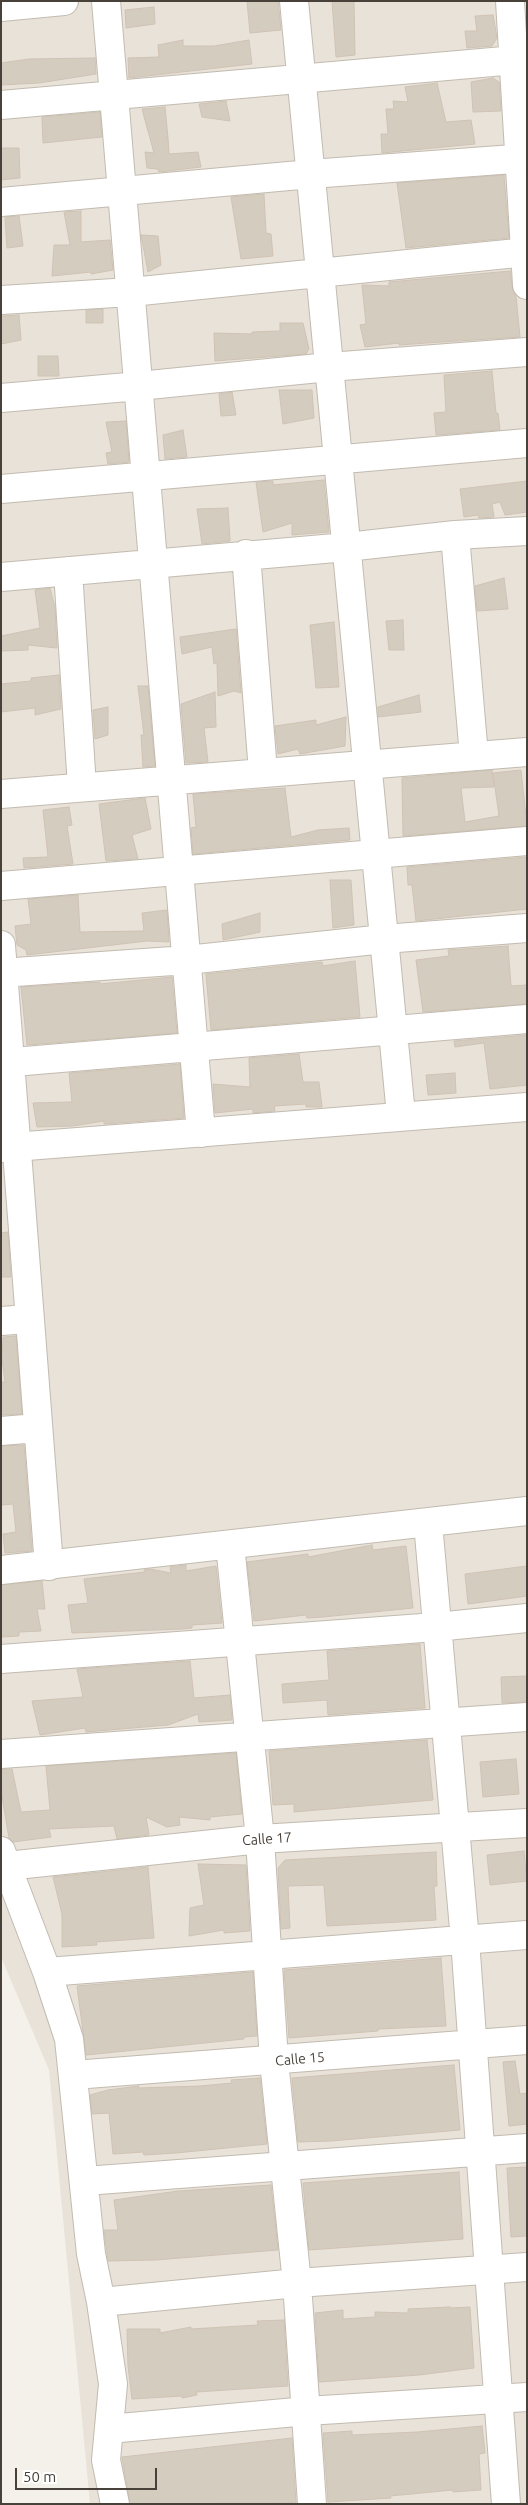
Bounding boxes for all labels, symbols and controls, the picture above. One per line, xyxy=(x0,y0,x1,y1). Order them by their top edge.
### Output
street label: Calle 17 xyxy=(242,1829,292,1849)
street label: Calle 15 xyxy=(274,2048,326,2070)
scale bar xyxy=(18,2458,160,2490)
text: 50 m xyxy=(23,2468,56,2485)

